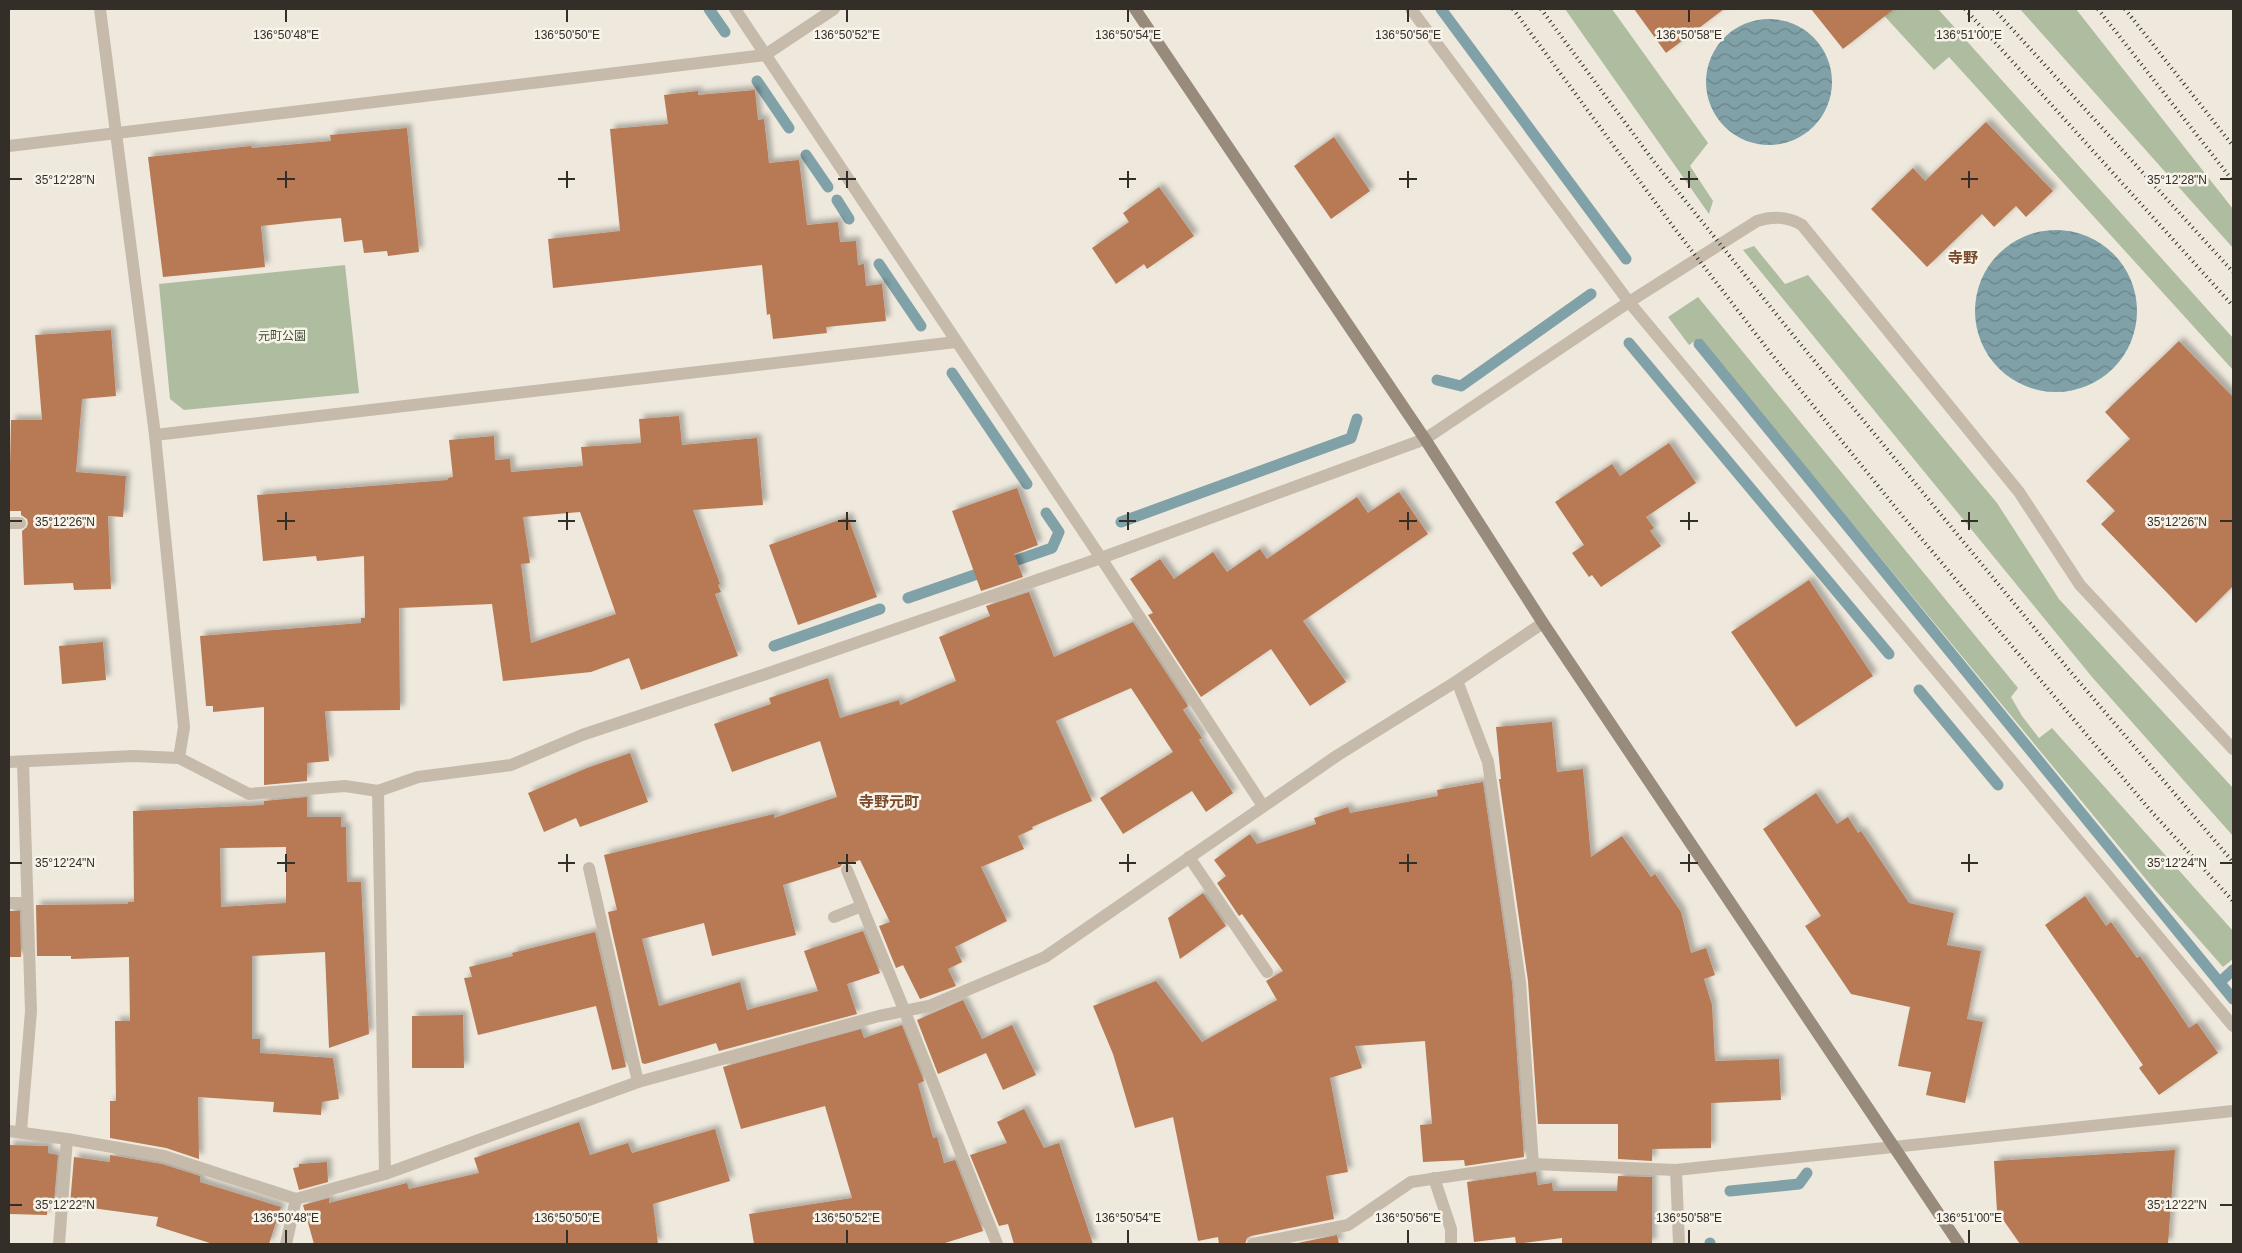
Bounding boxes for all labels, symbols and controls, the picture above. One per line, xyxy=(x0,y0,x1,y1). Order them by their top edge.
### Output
text: 136°50'48"E xyxy=(253,28,319,42)
text: 136°50'50"E xyxy=(534,28,600,42)
text: 136°50'52"E xyxy=(814,28,880,42)
text: 136°50'54"E xyxy=(1095,28,1161,42)
text: 136°50'56"E xyxy=(1375,28,1441,42)
text: 136°50'58"E xyxy=(1656,28,1722,42)
text: 136°51'00"E xyxy=(1936,28,2002,42)
text: 35°12'28"N xyxy=(35,173,95,187)
text: 35°12'28"N xyxy=(2147,173,2207,187)
district label: 寺野 xyxy=(1948,249,1978,266)
park label: 元町公園 xyxy=(258,329,306,343)
text: 35°12'26"N xyxy=(35,515,95,529)
text: 35°12'26"N xyxy=(2147,515,2207,529)
district label: 寺野元町 xyxy=(859,793,919,810)
text: 35°12'24"N xyxy=(35,856,95,870)
text: 35°12'24"N xyxy=(2147,856,2207,870)
text: 35°12'22"N xyxy=(35,1198,95,1212)
text: 35°12'22"N xyxy=(2147,1198,2207,1212)
text: 136°50'48"E xyxy=(253,1211,319,1225)
text: 136°50'50"E xyxy=(534,1211,600,1225)
text: 136°50'52"E xyxy=(814,1211,880,1225)
text: 136°50'54"E xyxy=(1095,1211,1161,1225)
text: 136°50'56"E xyxy=(1375,1211,1441,1225)
text: 136°50'58"E xyxy=(1656,1211,1722,1225)
text: 136°51'00"E xyxy=(1936,1211,2002,1225)

